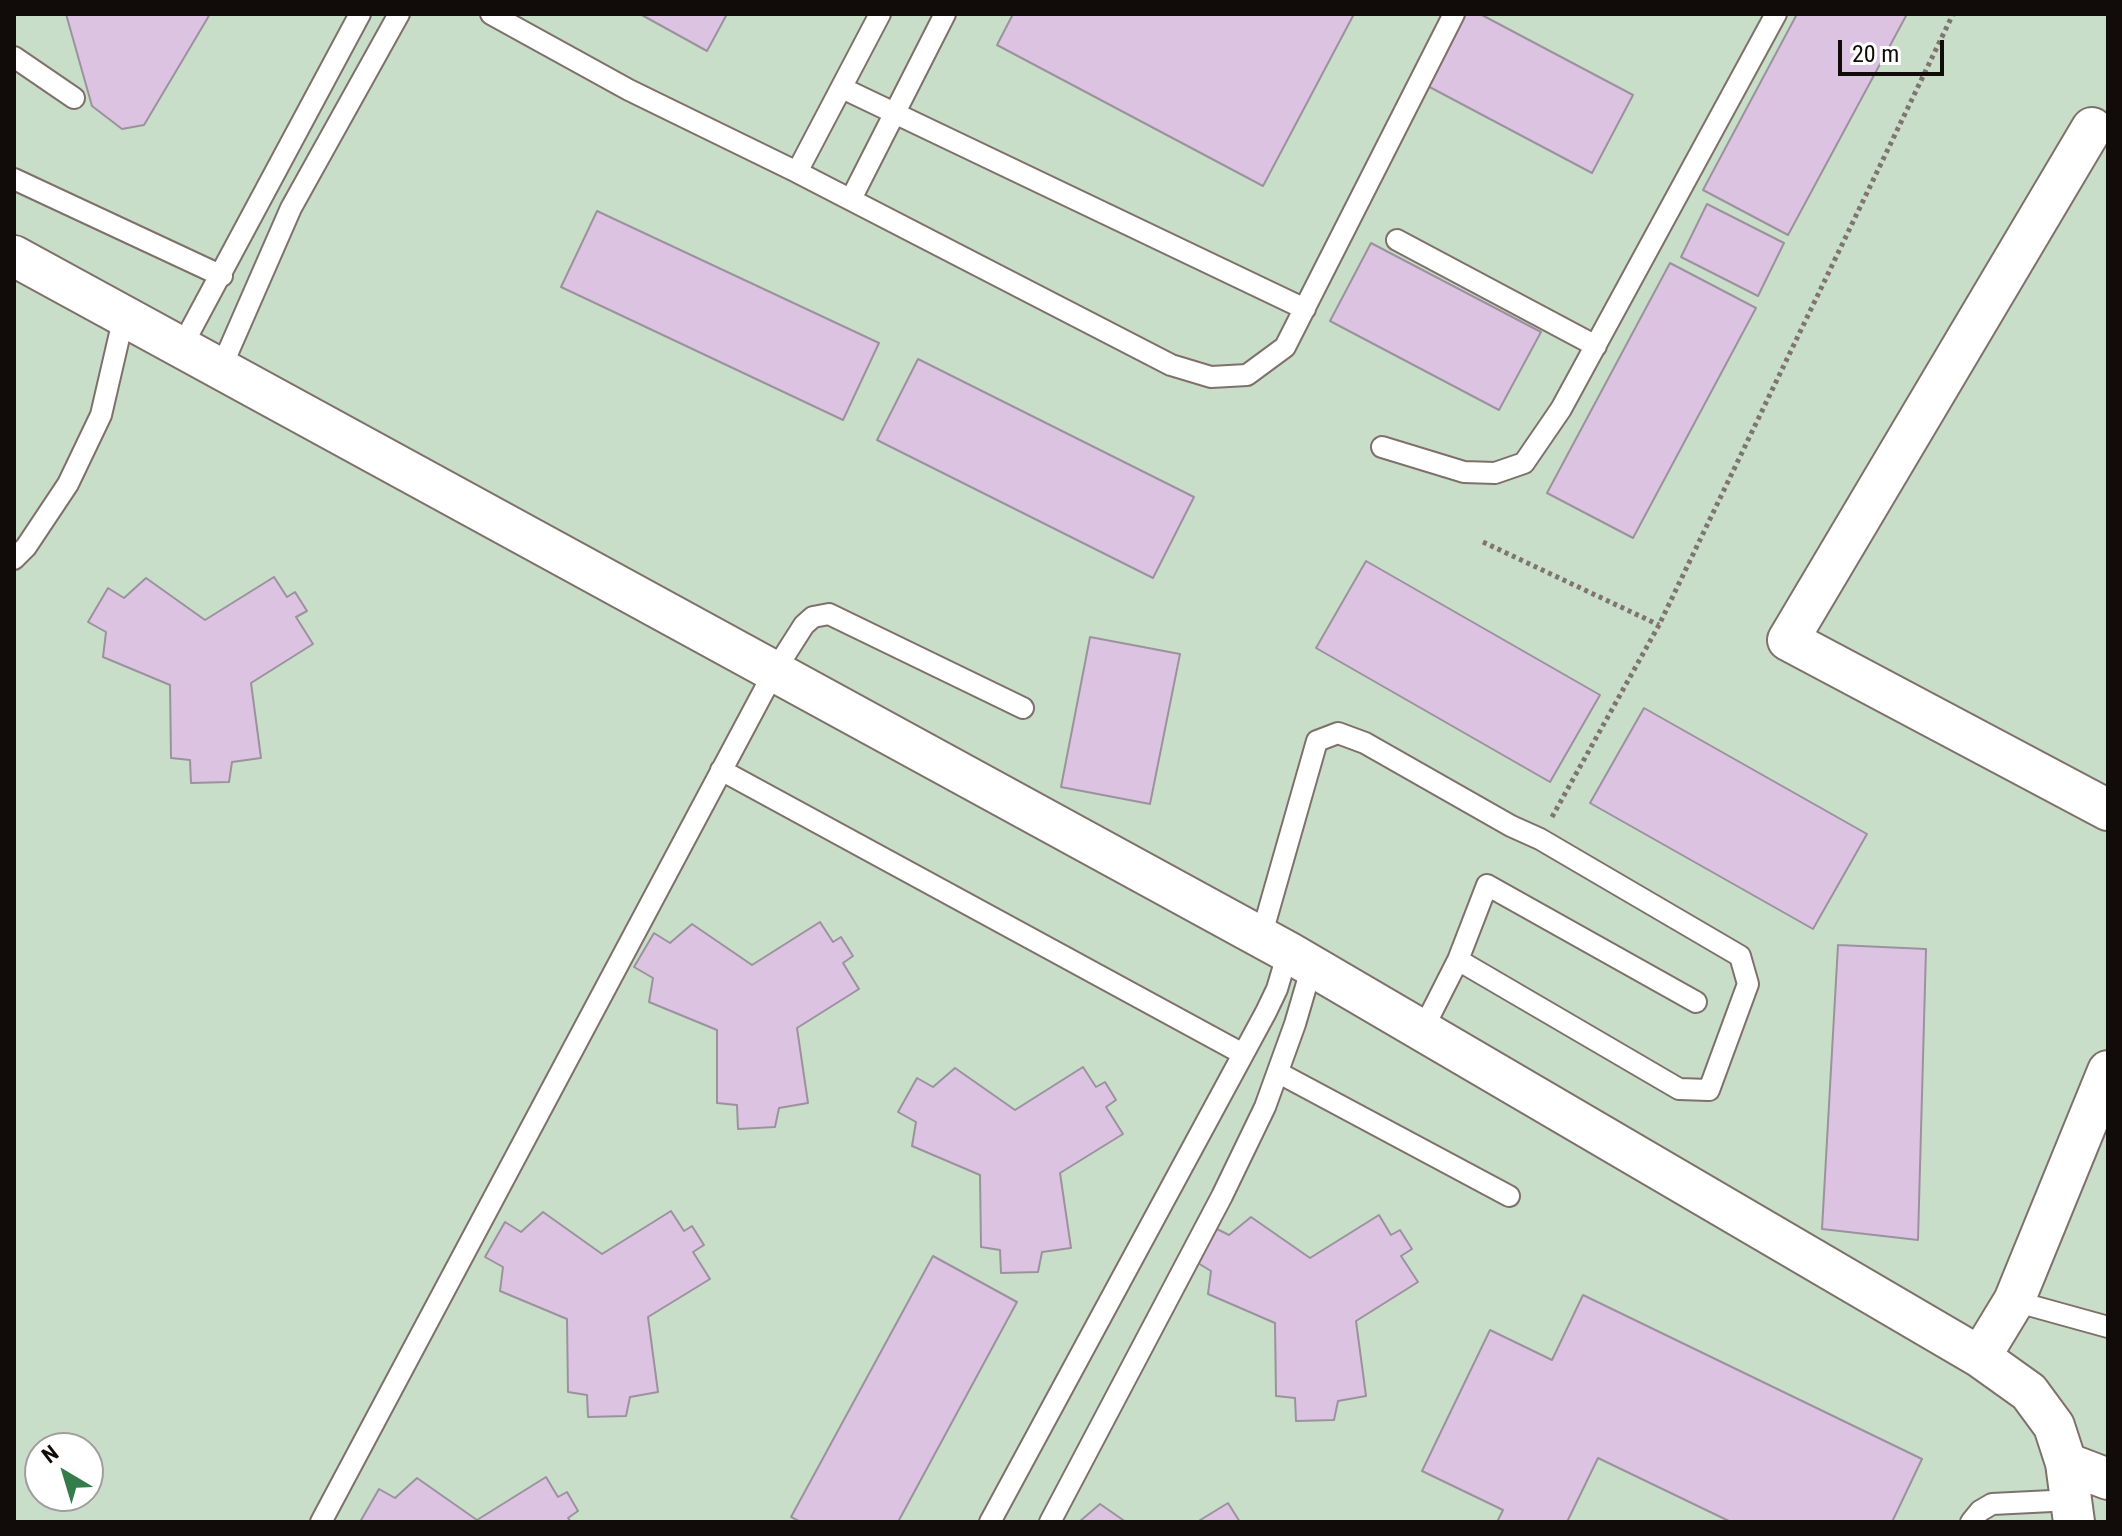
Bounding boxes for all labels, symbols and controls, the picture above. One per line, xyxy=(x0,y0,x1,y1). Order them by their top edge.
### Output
scale bar xyxy=(1842,24,1948,74)
text: 20 m xyxy=(1852,40,1899,68)
north arrow xyxy=(24,1432,104,1512)
text: N xyxy=(37,1440,63,1468)

